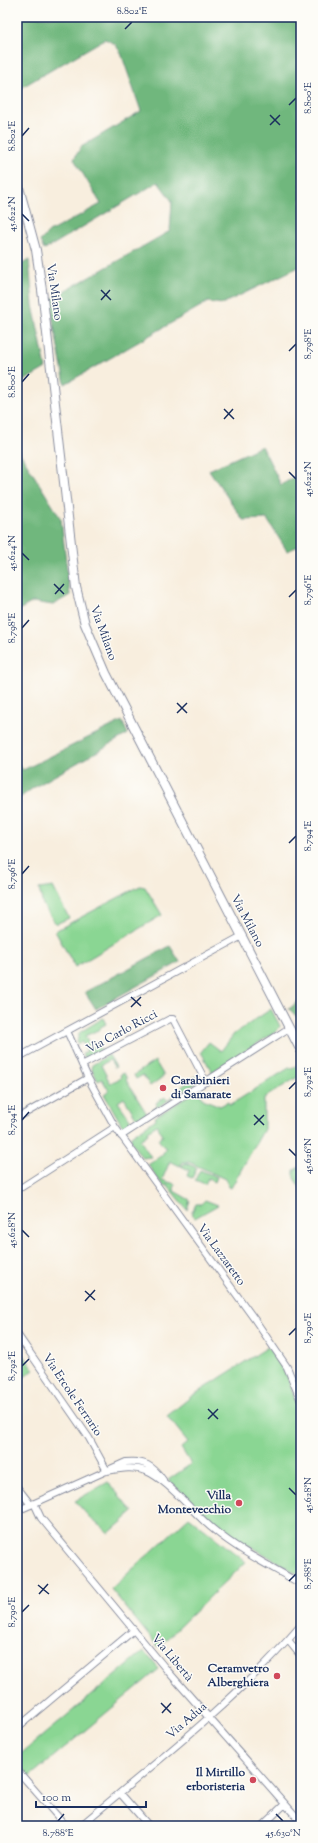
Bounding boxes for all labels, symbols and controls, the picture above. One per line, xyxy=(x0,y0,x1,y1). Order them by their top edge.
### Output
text: 8.802°E xyxy=(117,4,147,19)
text: 8.800°E xyxy=(301,82,316,114)
text: 8.802°E xyxy=(5,121,20,151)
text: 45.622°N xyxy=(5,196,20,232)
street label: Via Milano xyxy=(41,262,67,322)
text: 8.798°E xyxy=(301,329,316,359)
text: 8.800°E xyxy=(5,366,20,398)
text: 45.622°N xyxy=(301,461,316,497)
text: 45.624°N xyxy=(5,535,20,571)
text: 8.796°E xyxy=(301,575,316,605)
street label: Via Milano xyxy=(85,603,121,663)
text: 8.798°E xyxy=(5,613,20,643)
text: 8.794°E xyxy=(301,821,316,851)
text: 8.796°E xyxy=(5,859,20,889)
street label: Via Milano xyxy=(226,891,269,951)
street label: Via Carlo Ricci xyxy=(83,1005,161,1058)
text: 8.792°E xyxy=(301,1067,316,1097)
place label: Carabinieri di Samarate xyxy=(171,1072,232,1104)
marker: Carabinieri di Samarate xyxy=(158,1083,168,1093)
text: 8.794°E xyxy=(5,1105,20,1135)
text: 45.626°N xyxy=(301,1138,316,1174)
text: 45.628°N xyxy=(5,1212,20,1248)
street label: Via Lazzaretto xyxy=(192,1220,250,1290)
text: 8.790°E xyxy=(301,1313,316,1343)
street label: Via Ercole Ferrario xyxy=(38,1350,107,1440)
text: 8.792°E xyxy=(5,1351,20,1381)
text: 45.628°N xyxy=(301,1477,316,1513)
place label: Villa Montevecchio xyxy=(157,1487,231,1519)
marker: Villa Montevecchio xyxy=(234,1498,244,1508)
text: 8.788°E xyxy=(301,1558,316,1590)
text: 8.790°E xyxy=(5,1597,20,1627)
street label: Via Libertà xyxy=(147,1630,198,1686)
place label: Ceramvetro Alberghiera xyxy=(206,1660,269,1692)
marker: Ceramvetro Alberghiera xyxy=(272,1671,282,1681)
street label: Via Adua xyxy=(163,1698,212,1744)
place label: Il Mirtillo erboristeria xyxy=(186,1764,245,1796)
marker: Il Mirtillo erboristeria xyxy=(248,1775,258,1785)
scale bar xyxy=(36,1783,146,1809)
text: 100 m xyxy=(42,1789,71,1807)
text: 8.788°E xyxy=(42,1826,74,1841)
text: 45.630°N xyxy=(265,1826,301,1841)

